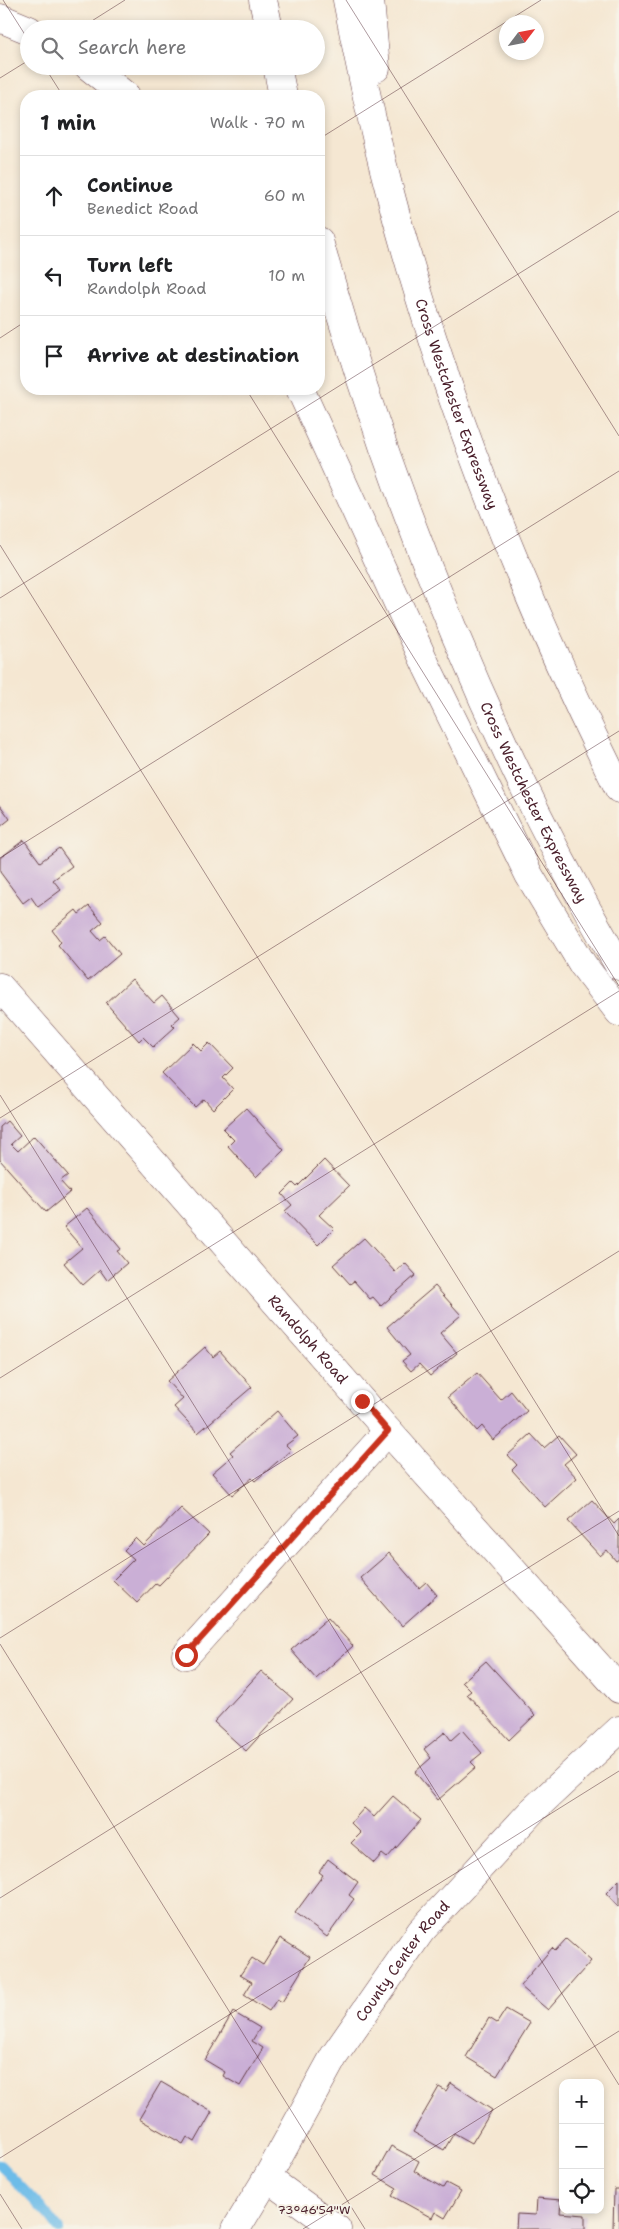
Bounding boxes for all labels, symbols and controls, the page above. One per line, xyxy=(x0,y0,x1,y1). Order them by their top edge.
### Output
north arrow xyxy=(499,15,544,60)
search box xyxy=(20,20,325,75)
icon: search xyxy=(38,34,66,62)
text: Search here xyxy=(78,35,187,60)
text: 1 min xyxy=(40,109,96,137)
text: Walk · 70 m xyxy=(210,112,305,133)
text: Continue xyxy=(87,173,173,198)
icon: ahead xyxy=(40,182,68,210)
text: 60 m xyxy=(264,185,305,206)
text: Benedict Road xyxy=(87,198,198,219)
text: Turn left xyxy=(87,253,173,278)
icon: left xyxy=(40,262,68,290)
text: 10 m xyxy=(268,265,305,286)
text: Randolph Road xyxy=(87,278,206,299)
street label: Cross Westchester Expressway xyxy=(411,296,503,512)
icon: arrive xyxy=(40,342,68,370)
text: Arrive at destination xyxy=(87,343,299,368)
street label: Cross Westchester Expressway xyxy=(475,699,592,907)
street label: Randolph Road xyxy=(264,1291,353,1389)
route end xyxy=(351,1390,374,1413)
route start xyxy=(175,1644,198,1667)
street label: County Center Road xyxy=(351,1896,454,2026)
map controls xyxy=(559,2079,604,2214)
button: + xyxy=(559,2079,604,2124)
button: − xyxy=(559,2124,604,2169)
button: locate xyxy=(559,2169,604,2214)
text: 73°46'54"W xyxy=(278,2202,350,2218)

